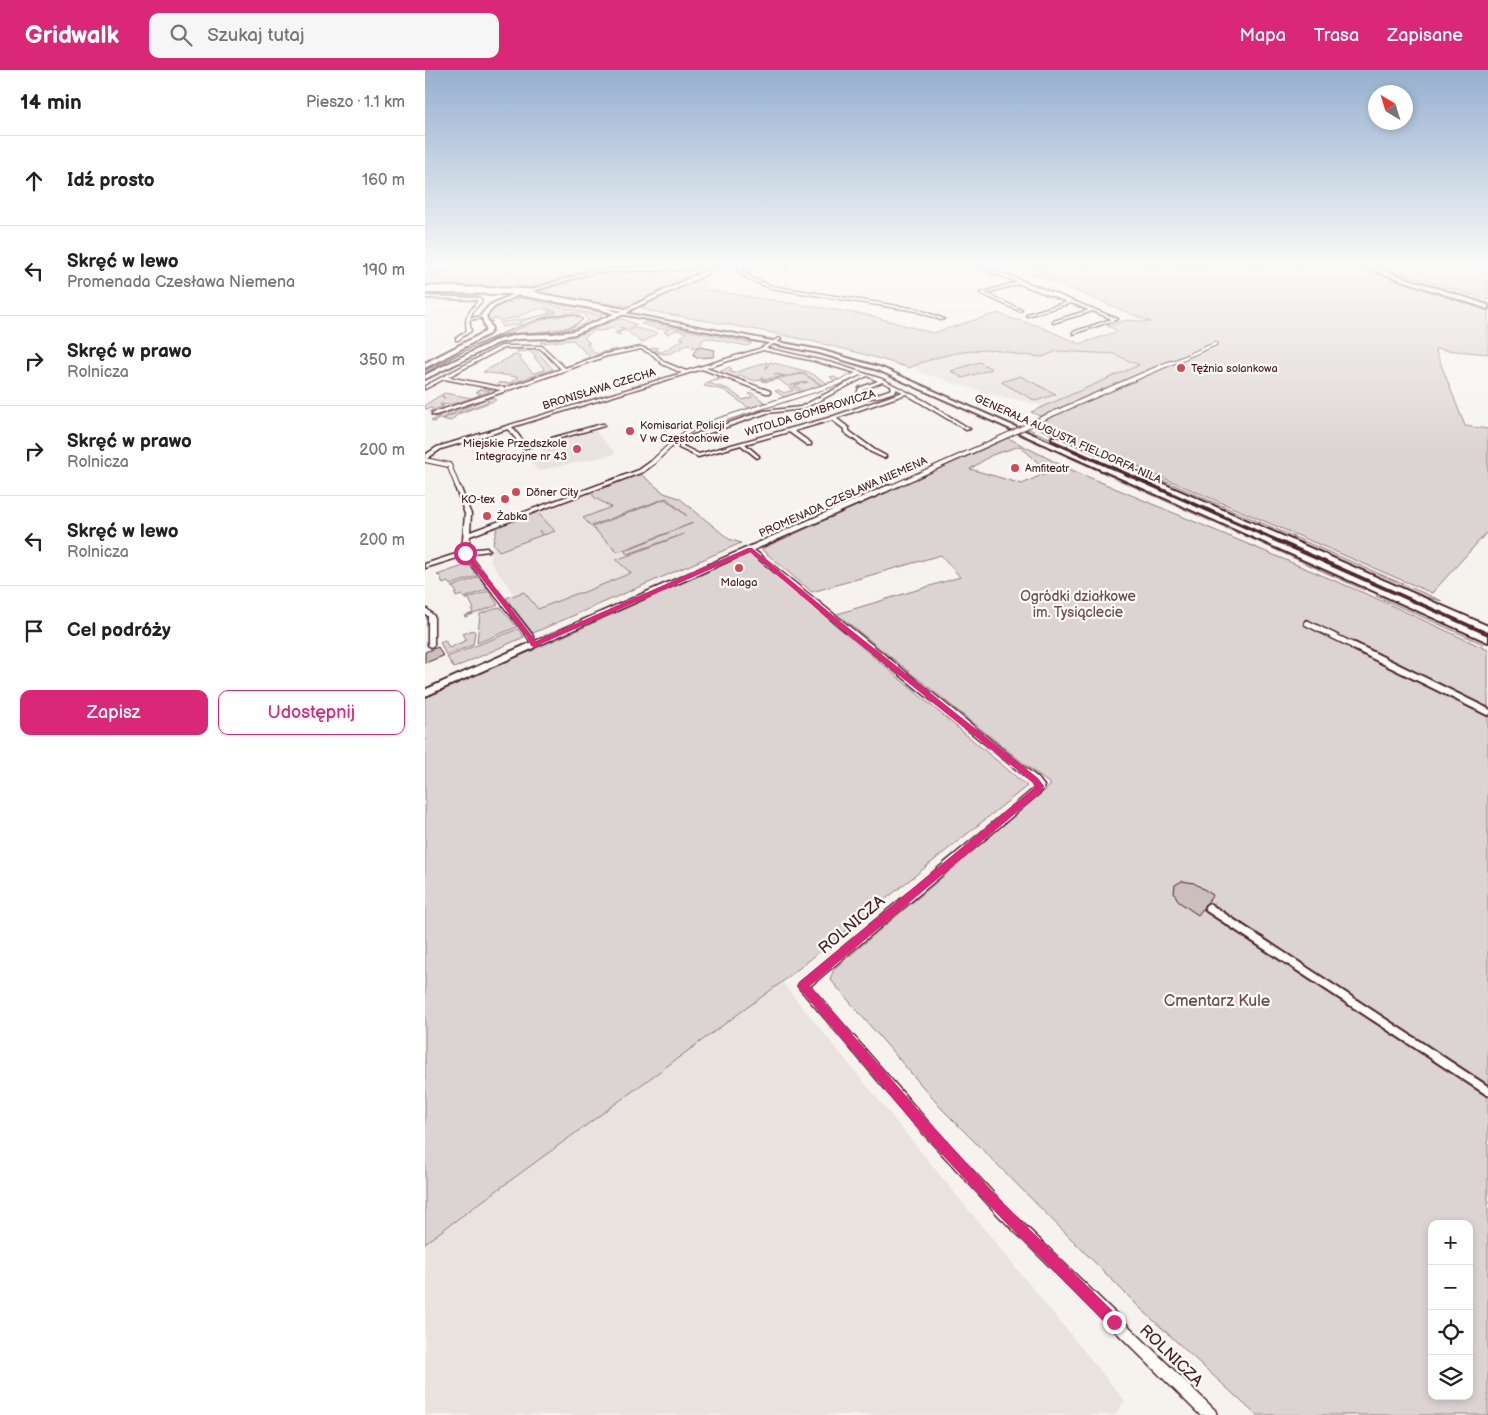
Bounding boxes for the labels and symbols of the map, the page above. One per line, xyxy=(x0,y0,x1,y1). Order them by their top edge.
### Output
north arrow xyxy=(1368,85,1413,130)
marker: Tężnia solankowa xyxy=(1175,362,1187,374)
place label: Tężnia solankowa xyxy=(1191,362,1278,375)
street label: BRONISŁAWA CZECHA xyxy=(541,366,657,412)
street label: WITOLDA GOMBROWICZA xyxy=(743,387,877,439)
street label: GENERAŁA AUGUSTA FIELDORFA-NILA xyxy=(973,392,1164,486)
place label: Komisariat Policji V w Częstochowie xyxy=(640,419,729,445)
marker: Komisariat Policji V w Częstochowie xyxy=(624,425,636,437)
place label: Miejskie Przedszkole Integracyjne nr 43 xyxy=(463,437,567,463)
marker: Miejskie Przedszkole Integracyjne nr 43 xyxy=(571,443,583,455)
street label: PROMENADA CZESŁAWA NIEMENA xyxy=(757,454,929,540)
marker: Amfiteatr xyxy=(1009,462,1021,474)
place label: Amfiteatr xyxy=(1025,462,1070,475)
marker: Döner City xyxy=(510,486,522,498)
place label: Döner City xyxy=(526,486,578,499)
place label: KO-tex xyxy=(461,493,495,506)
marker: KO-tex xyxy=(499,493,511,505)
marker: Żabka xyxy=(481,510,493,522)
place label: Żabka xyxy=(496,510,528,523)
route start xyxy=(454,542,477,565)
marker: Malaga xyxy=(733,562,745,574)
place label: Malaga xyxy=(721,576,757,589)
park label: Ogródki działkowe im. Tysiąclecie xyxy=(1020,588,1136,621)
street label: ROLNICZA xyxy=(815,892,889,958)
park label: Cmentarz Kule xyxy=(1164,992,1271,1011)
route end xyxy=(1103,1311,1126,1334)
street label: ROLNICZA xyxy=(1135,1321,1207,1391)

